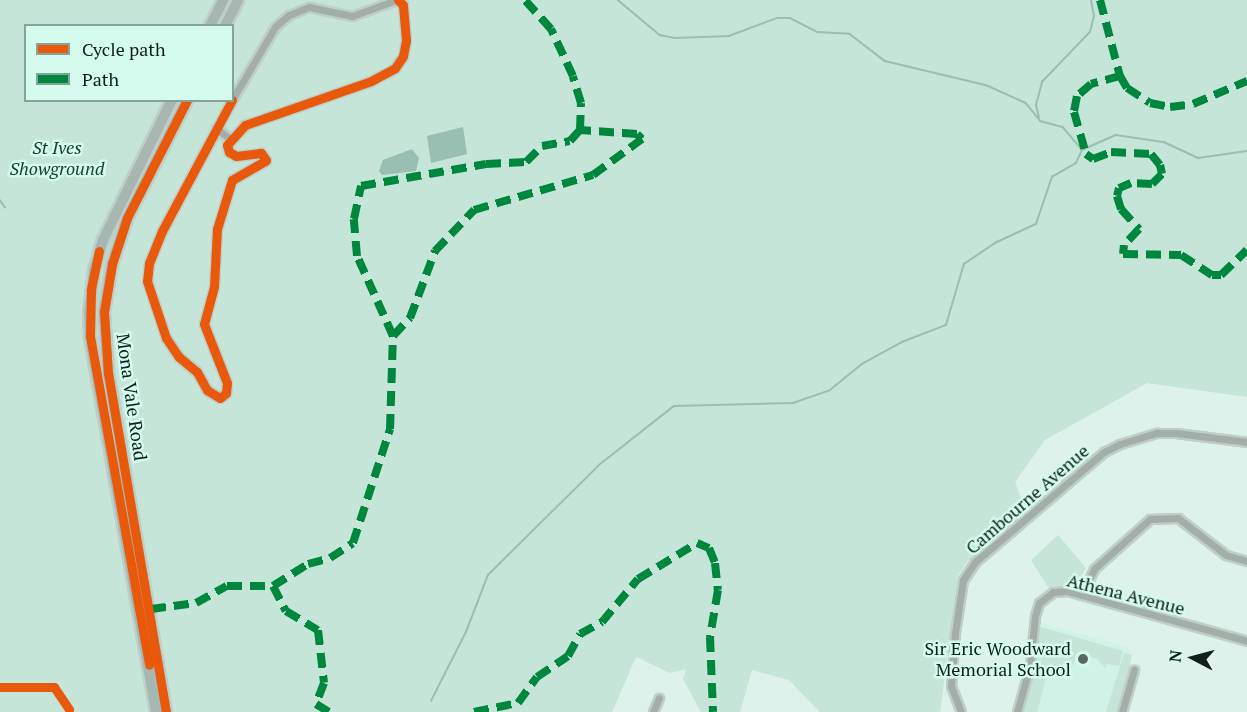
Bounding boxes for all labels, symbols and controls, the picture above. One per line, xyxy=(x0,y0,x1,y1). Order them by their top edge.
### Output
legend xyxy=(24,24,234,102)
text: Cycle path xyxy=(82,37,166,61)
text: Path xyxy=(82,67,119,91)
park label: St Ives Showground xyxy=(10,137,104,180)
street label: Mona Vale Road xyxy=(112,332,152,462)
street label: Cambourne Avenue xyxy=(961,440,1093,558)
street label: Athena Avenue xyxy=(1065,569,1187,619)
north arrow xyxy=(1163,628,1223,688)
place label: Sir Eric Woodward Memorial School xyxy=(924,638,1071,680)
text: N xyxy=(1164,649,1187,663)
marker: Sir Eric Woodward Memorial School xyxy=(1076,652,1090,666)

